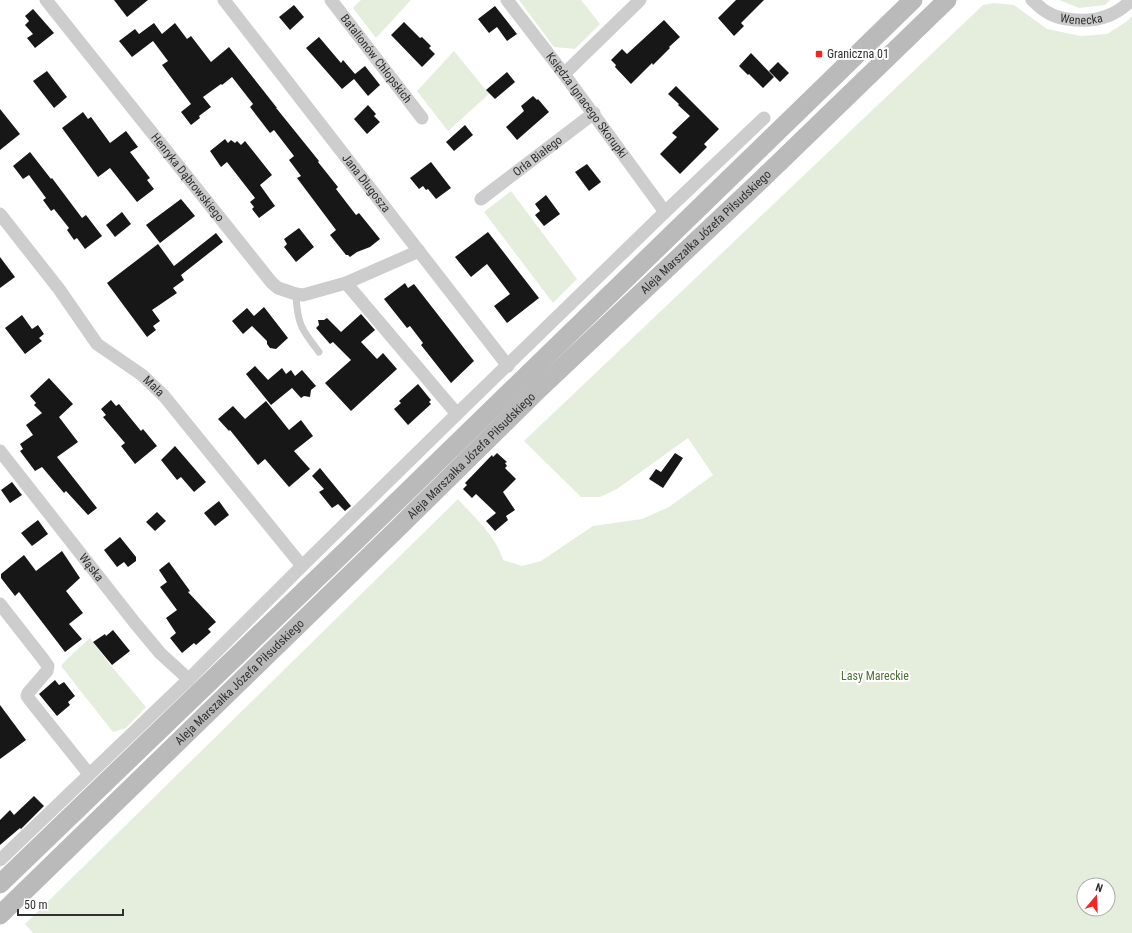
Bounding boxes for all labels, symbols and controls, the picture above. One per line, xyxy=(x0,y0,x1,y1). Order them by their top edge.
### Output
street label: Batalionów Chłopskich xyxy=(338,11,415,106)
street label: Wenecka xyxy=(1059,11,1104,27)
place label: Graniczna 01 xyxy=(827,47,889,61)
marker: Graniczna 01 xyxy=(814,49,824,59)
street label: Księdza Ignacego Skorupki xyxy=(543,50,630,161)
street label: Henryka Dąbrowskiego xyxy=(148,131,227,224)
street label: Orła Białego xyxy=(510,133,565,179)
street label: Jana Długosza xyxy=(339,151,393,215)
street label: Aleja Marszałka Józefa Piłsudskiego xyxy=(637,167,774,297)
street label: Mała xyxy=(140,373,167,399)
street label: Aleja Marszałka Józefa Piłsudskiego xyxy=(404,390,538,522)
street label: Wąska xyxy=(76,551,107,584)
street label: Aleja Marszałka Józefa Piłsudskiego xyxy=(172,616,307,748)
park label: Lasy Mareckie xyxy=(841,669,909,683)
north arrow xyxy=(1076,877,1116,917)
text: N xyxy=(1094,881,1105,895)
scale bar xyxy=(18,891,123,917)
text: 50 m xyxy=(24,898,48,912)

